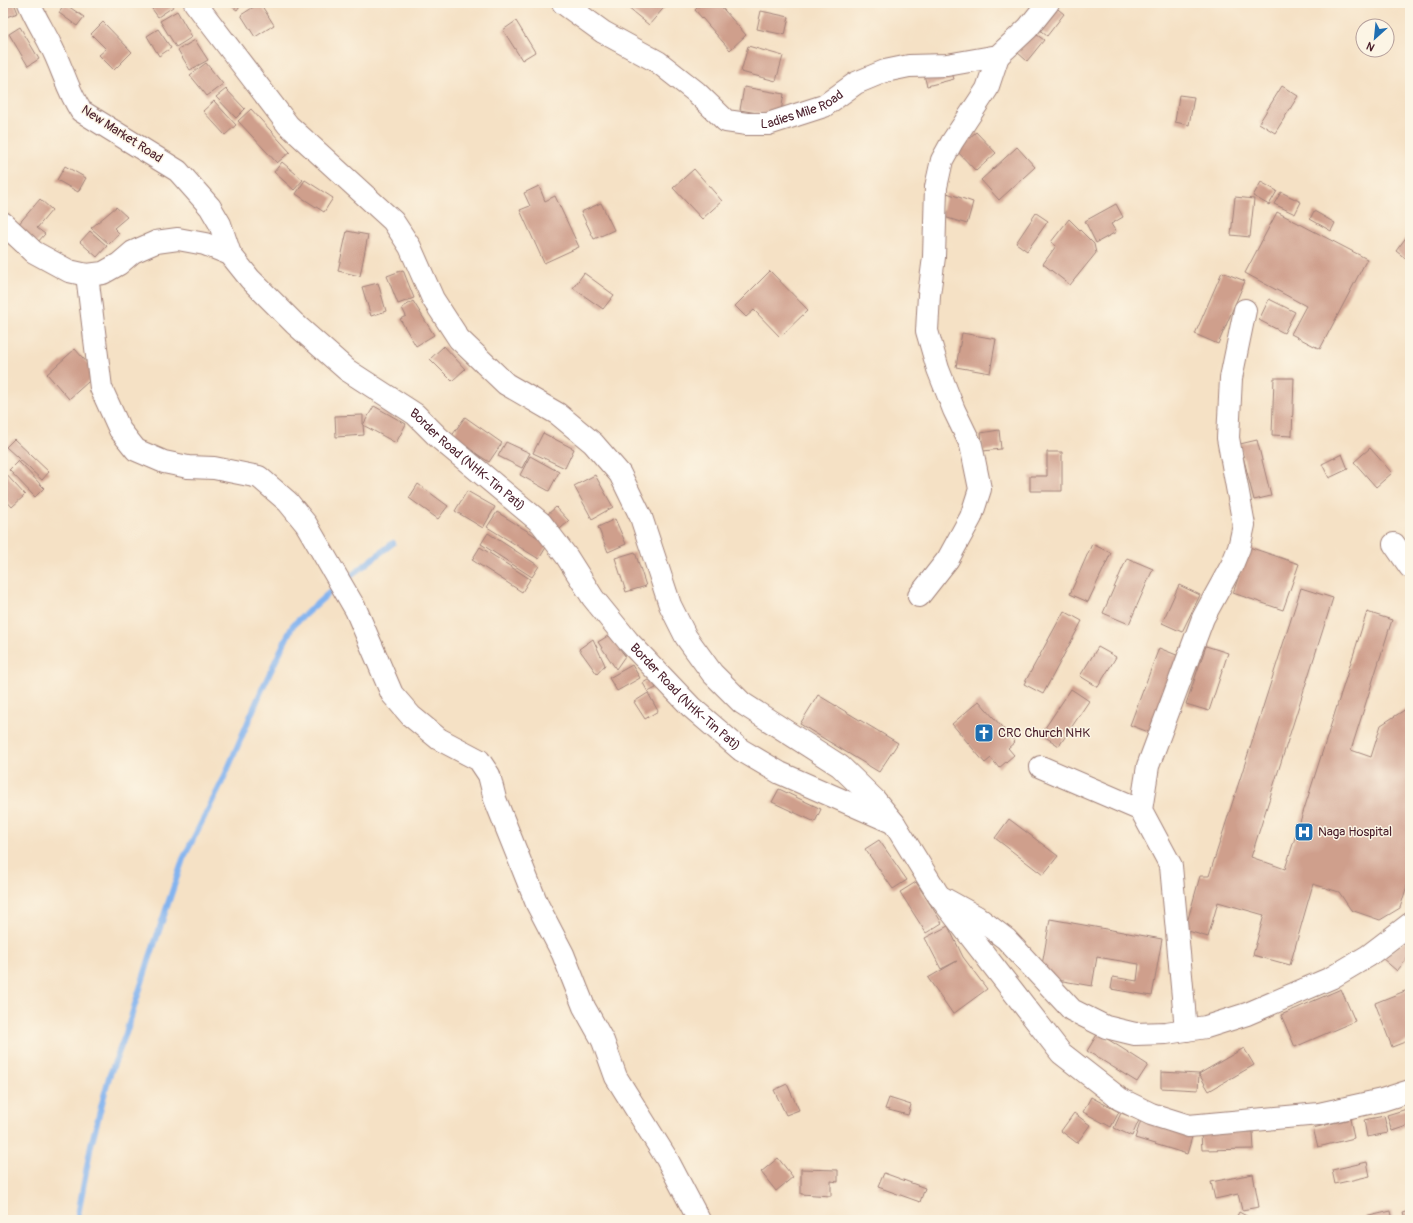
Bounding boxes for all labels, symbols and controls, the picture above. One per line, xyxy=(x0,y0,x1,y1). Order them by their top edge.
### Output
north arrow xyxy=(1355,18,1395,58)
text: N xyxy=(1364,39,1377,54)
street label: Ladies Mile Road xyxy=(761,87,846,132)
street label: New Market Road xyxy=(78,102,166,166)
street label: Border Road (NHK-Tin Pati) xyxy=(407,405,528,514)
street label: Border Road (NHK-Tin Pati) xyxy=(627,640,744,754)
church icon: CRC Church NHK xyxy=(973,722,995,744)
place label: CRC Church NHK xyxy=(998,725,1090,741)
hospital icon: Naga Hospital xyxy=(1293,821,1315,843)
place label: Naga Hospital xyxy=(1318,824,1392,840)

